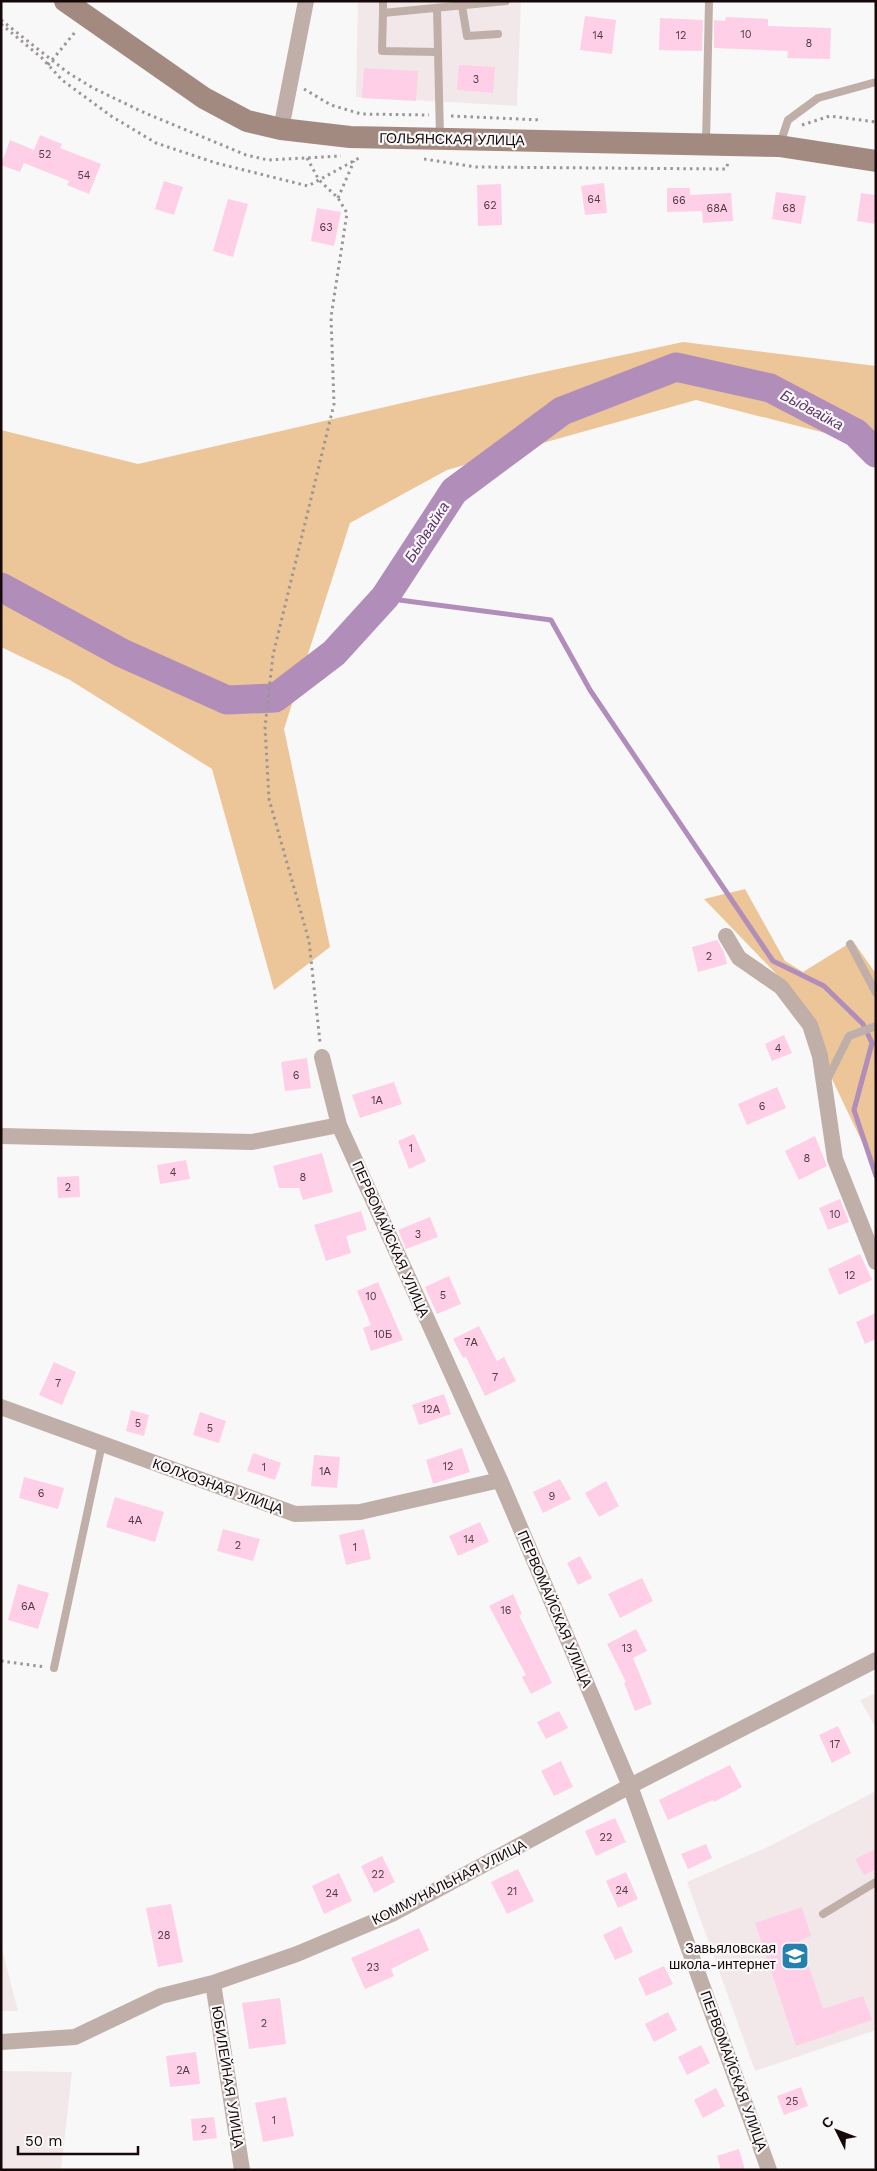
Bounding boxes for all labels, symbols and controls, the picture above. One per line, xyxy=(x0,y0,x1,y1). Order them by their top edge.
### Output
house number: 10 xyxy=(740,28,752,41)
house number: 14 xyxy=(592,29,604,42)
house number: 12 xyxy=(676,29,686,42)
house number: 8 xyxy=(806,37,813,50)
house number: 3 xyxy=(473,73,479,86)
street label: ГОЛЬЯНСКАЯ УЛИЦА xyxy=(379,130,525,148)
house number: 52 xyxy=(39,148,51,161)
house number: 54 xyxy=(77,169,91,182)
house number: 64 xyxy=(587,193,601,206)
house number: 66 xyxy=(672,194,686,207)
house number: 62 xyxy=(483,199,497,212)
house number: 68А xyxy=(707,202,728,215)
house number: 68 xyxy=(782,202,796,215)
house number: 63 xyxy=(319,221,333,234)
water label: Быдвайка xyxy=(777,386,847,434)
water label: Быдвайка xyxy=(401,498,453,566)
house number: 2 xyxy=(706,950,712,963)
house number: 4 xyxy=(775,1042,782,1055)
house number: 6 xyxy=(293,1069,300,1082)
house number: 1А xyxy=(371,1094,383,1107)
house number: 6 xyxy=(759,1100,766,1113)
house number: 1 xyxy=(409,1142,413,1155)
house number: 8 xyxy=(804,1152,811,1165)
street label: ПЕРВОМАЙСКАЯ УЛИЦА xyxy=(349,1158,434,1320)
house number: 4 xyxy=(170,1166,177,1179)
house number: 8 xyxy=(300,1171,307,1184)
house number: 2 xyxy=(65,1181,71,1194)
house number: 10 xyxy=(829,1208,841,1221)
house number: 3 xyxy=(415,1228,421,1241)
house number: 12 xyxy=(845,1269,855,1282)
house number: 5 xyxy=(440,1289,446,1302)
house number: 10 xyxy=(365,1290,377,1303)
house number: 10Б xyxy=(374,1328,392,1341)
house number: 7А xyxy=(464,1336,478,1349)
house number: 7 xyxy=(492,1371,498,1384)
house number: 7 xyxy=(55,1377,61,1390)
house number: 12А xyxy=(422,1403,441,1416)
house number: 5 xyxy=(135,1417,141,1430)
house number: 5 xyxy=(207,1422,213,1435)
street label: КОЛХОЗНАЯ УЛИЦА xyxy=(150,1455,286,1517)
house number: 12 xyxy=(443,1460,453,1473)
house number: 1 xyxy=(262,1461,266,1474)
house number: 1А xyxy=(319,1465,331,1478)
house number: 6 xyxy=(38,1487,45,1500)
house number: 9 xyxy=(549,1490,556,1503)
house number: 4А xyxy=(128,1514,143,1527)
street label: ПЕРВОМАЙСКАЯ УЛИЦА xyxy=(515,1527,597,1691)
house number: 14 xyxy=(463,1533,475,1546)
house number: 2 xyxy=(235,1539,241,1552)
house number: 1 xyxy=(353,1541,357,1554)
house number: 6А xyxy=(21,1600,36,1613)
house number: 16 xyxy=(501,1604,512,1617)
house number: 13 xyxy=(622,1642,632,1655)
house number: 17 xyxy=(830,1738,840,1751)
house number: 22 xyxy=(600,1831,612,1844)
street label: КОММУНАЛЬНАЯ УЛИЦА xyxy=(369,1836,529,1928)
house number: 22 xyxy=(372,1868,384,1881)
house number: 24 xyxy=(616,1884,629,1897)
house number: 21 xyxy=(507,1885,517,1898)
house number: 24 xyxy=(326,1887,339,1900)
house number: 28 xyxy=(157,1929,171,1942)
place label: Завьяловская школа-интернет xyxy=(669,1940,777,1972)
school or university icon: Завьяловская школа-интернет xyxy=(780,1941,810,1971)
house number: 23 xyxy=(367,1961,379,1974)
street label: ПЕРВОМАЙСКАЯ УЛИЦА xyxy=(698,1988,772,2154)
street label: ЮБИЛЕЙНАЯ УЛИЦА xyxy=(209,2005,248,2150)
house number: 2 xyxy=(261,2017,267,2030)
house number: 2А xyxy=(176,2064,191,2077)
house number: 25 xyxy=(786,2095,798,2108)
north arrow xyxy=(812,2106,862,2156)
text: С xyxy=(818,2113,837,2131)
house number: 1 xyxy=(272,2114,276,2127)
house number: 2 xyxy=(201,2123,207,2136)
scale bar xyxy=(18,2124,138,2156)
text: 50 m xyxy=(25,2132,62,2150)

